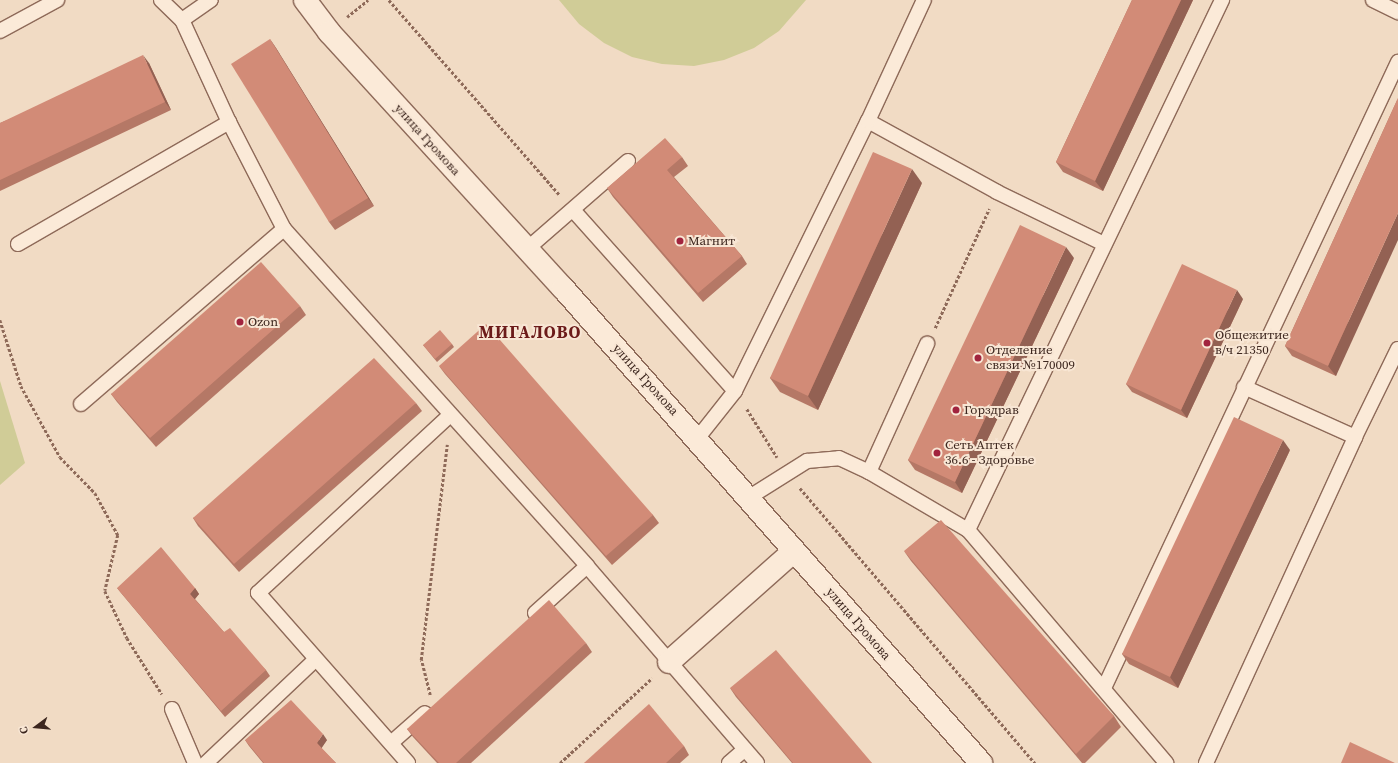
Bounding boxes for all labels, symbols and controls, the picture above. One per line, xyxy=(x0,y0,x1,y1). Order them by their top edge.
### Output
street label: улица Громова xyxy=(391,101,463,179)
place label: Магнит xyxy=(688,233,735,249)
marker: Магнит xyxy=(675,236,685,246)
place label: Ozon xyxy=(248,314,278,330)
marker: Ozon xyxy=(235,317,245,327)
district label: МИГАЛОВО xyxy=(479,323,581,343)
place label: Общежитие в/ч 21350 xyxy=(1215,328,1289,359)
marker: Общежитие в/ч 21350 xyxy=(1202,338,1212,348)
street label: улица Громова xyxy=(609,341,681,419)
place label: Отделение связи №170009 xyxy=(986,343,1075,374)
marker: Отделение связи №170009 xyxy=(973,353,983,363)
place label: Горздрав xyxy=(964,402,1019,418)
marker: Горздрав xyxy=(951,405,961,415)
place label: Сеть Аптек 36.6 - Здоровье xyxy=(945,438,1034,469)
marker: Сеть Аптек 36.6 - Здоровье xyxy=(932,448,942,458)
street label: улица Громова xyxy=(822,585,894,663)
north arrow xyxy=(16,707,56,747)
text: С xyxy=(16,725,32,736)

